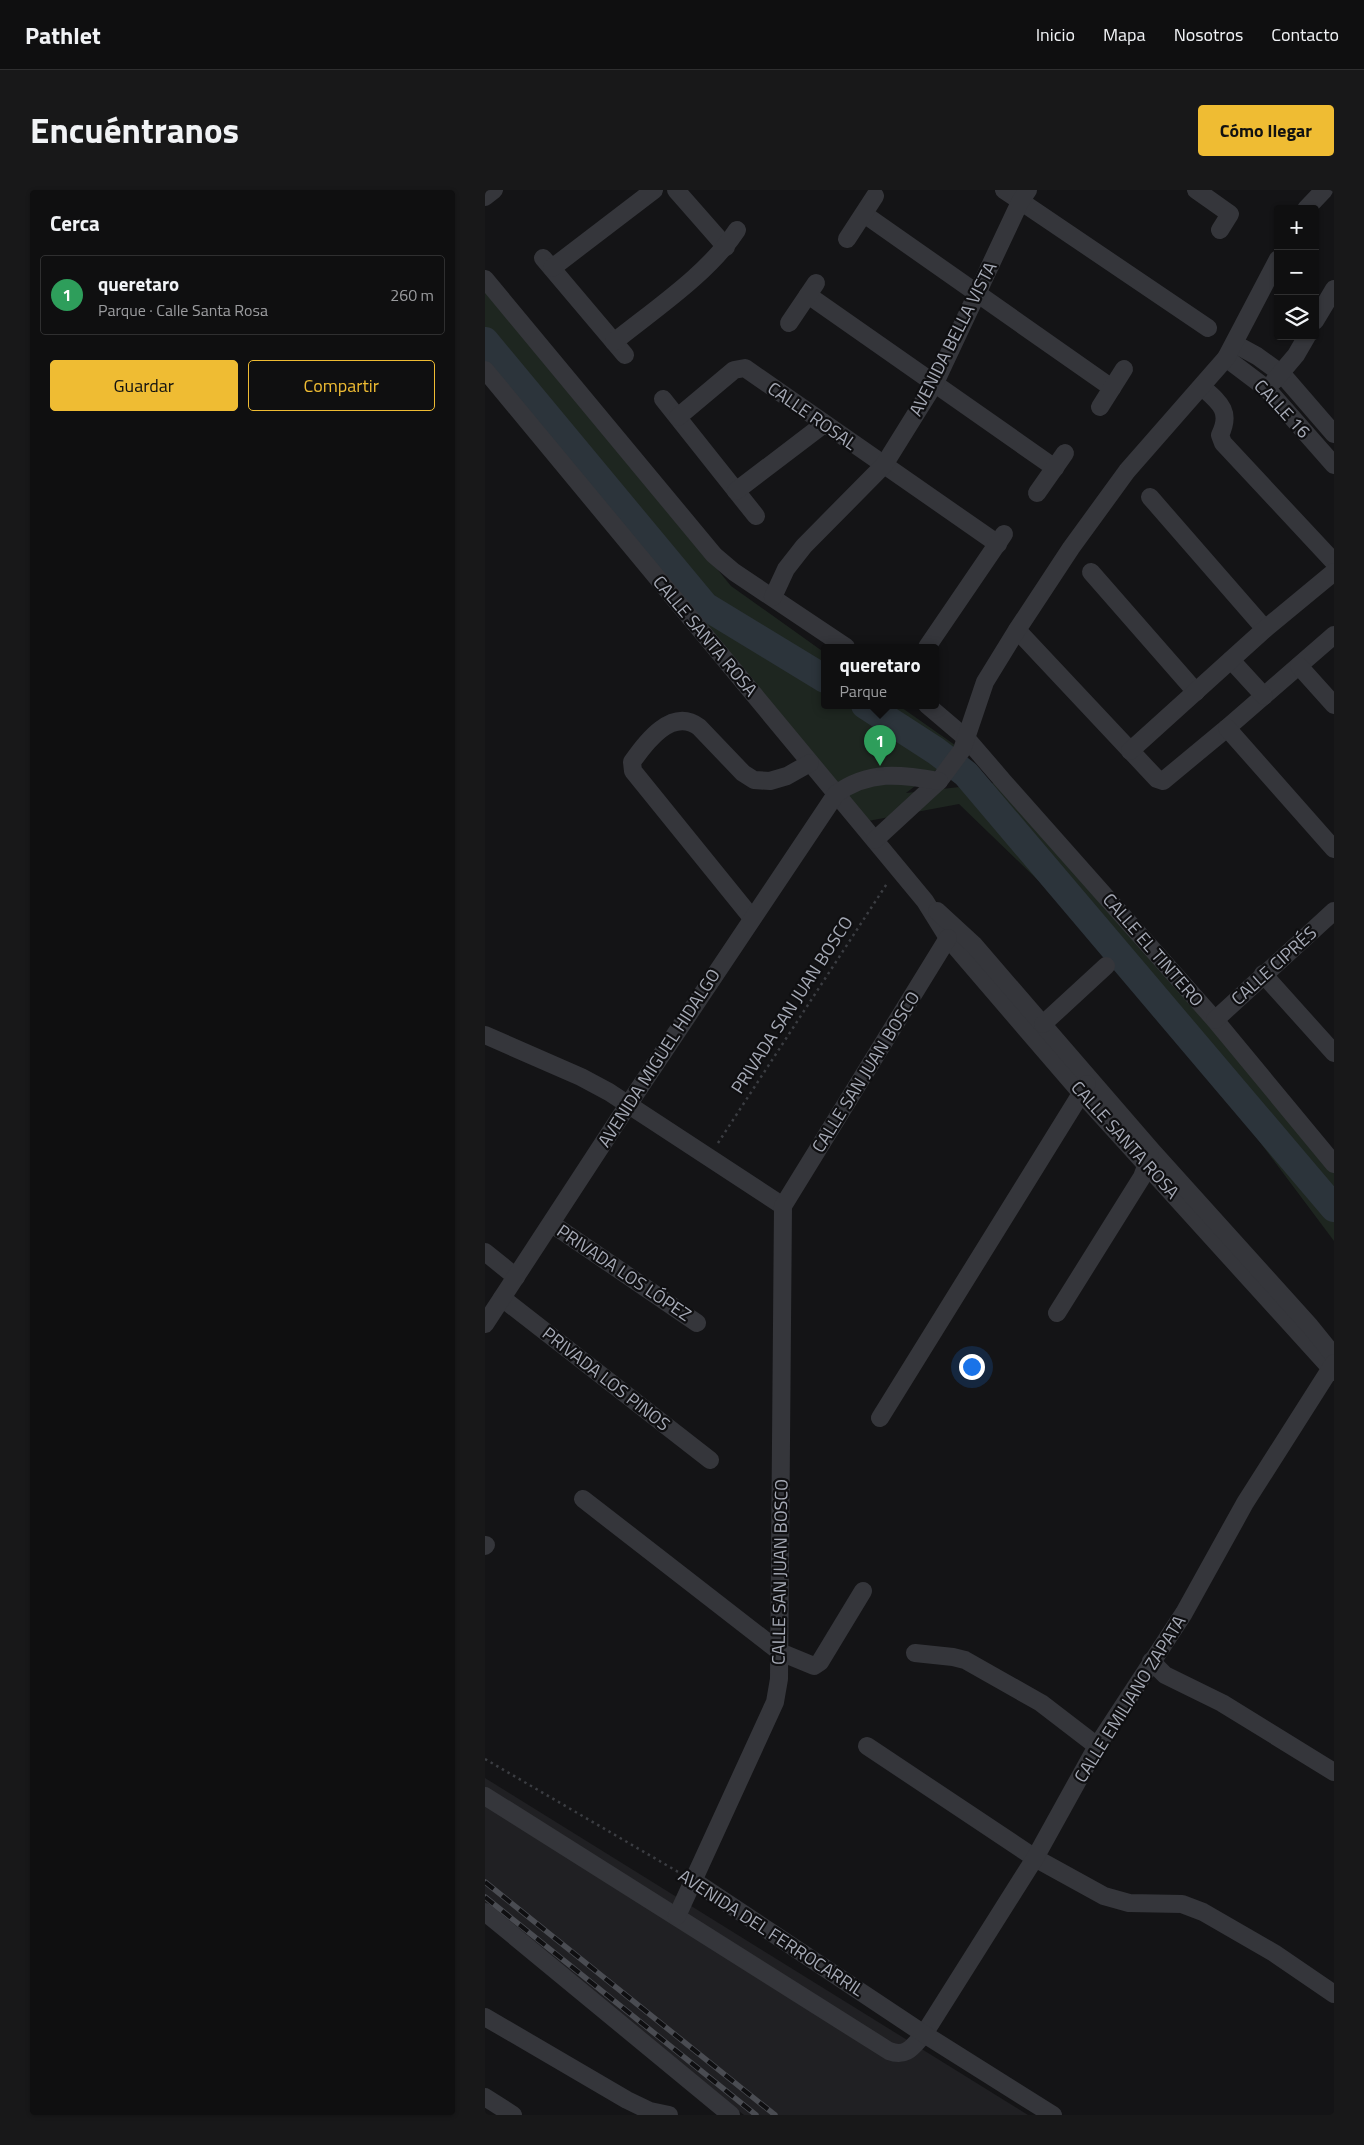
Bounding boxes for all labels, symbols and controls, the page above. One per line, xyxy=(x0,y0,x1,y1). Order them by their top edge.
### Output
text: Pathlet xyxy=(25,17,101,53)
text: Inicio xyxy=(1036,21,1075,48)
text: Mapa xyxy=(1103,21,1146,48)
text: Nosotros xyxy=(1174,21,1243,48)
text: Contacto xyxy=(1271,21,1339,48)
text: Encuéntranos xyxy=(30,103,239,157)
button: Cómo llegar xyxy=(1198,105,1334,156)
map controls xyxy=(1274,205,1319,340)
button: + xyxy=(1274,205,1319,250)
text: Cerca xyxy=(50,207,100,239)
button: − xyxy=(1274,250,1319,295)
street label: AVENIDA BELLA VISTA xyxy=(902,257,1003,421)
text: queretaro xyxy=(98,269,179,298)
text: 1 xyxy=(63,283,71,307)
text: 260 m xyxy=(390,283,434,307)
button: layers xyxy=(1274,295,1319,340)
text: Parque · Calle Santa Rosa xyxy=(98,298,268,322)
button: Guardar xyxy=(50,360,238,411)
button: Compartir xyxy=(248,360,435,411)
street label: CALLE 16 xyxy=(1248,373,1317,444)
street label: CALLE ROSAL xyxy=(762,375,863,457)
street label: CALLE SANTA ROSA xyxy=(647,569,764,702)
popup xyxy=(821,644,939,709)
text: queretaro xyxy=(839,650,921,679)
text: Parque xyxy=(839,679,887,703)
pin: 1 xyxy=(864,725,896,766)
street label: CALLE EL TINTERO xyxy=(1096,887,1210,1012)
street label: PRIVADA SAN JUAN BOSCO xyxy=(724,911,859,1099)
street label: CALLE CIPRÉS xyxy=(1225,920,1323,1012)
street label: AVENIDA MIGUEL HIDALGO xyxy=(591,963,727,1152)
street label: CALLE SAN JUAN BOSCO xyxy=(805,986,926,1158)
street label: CALLE SANTA ROSA xyxy=(1065,1075,1186,1205)
street label: PRIVADA LOS LÓPEZ xyxy=(552,1217,697,1328)
street label: PRIVADA LOS PINOS xyxy=(537,1320,676,1437)
your location xyxy=(959,1354,985,1380)
street label: CALLE SAN JUAN BOSCO xyxy=(764,1479,795,1665)
street label: CALLE EMILIANO ZAPATA xyxy=(1067,1610,1192,1788)
street label: AVENIDA DEL FERROCARRIL xyxy=(673,1862,870,2003)

